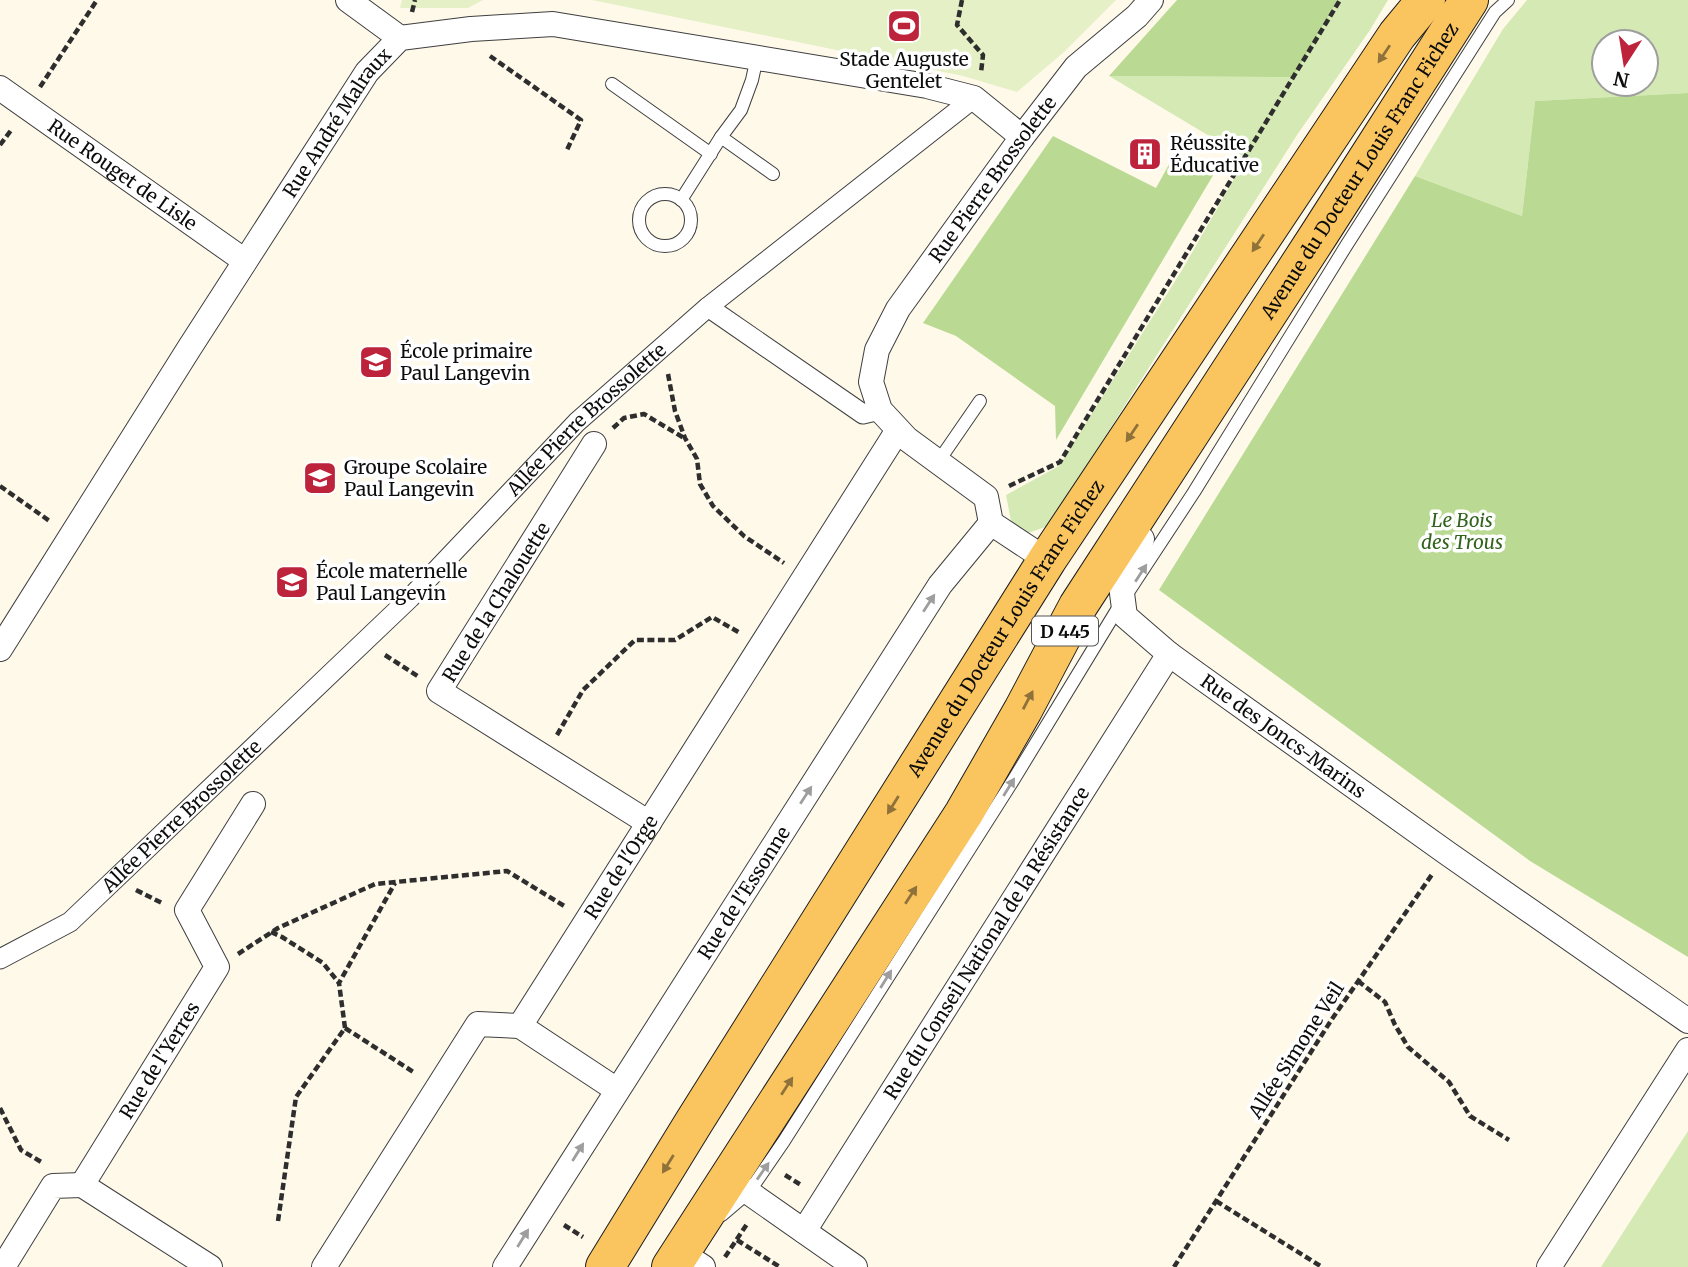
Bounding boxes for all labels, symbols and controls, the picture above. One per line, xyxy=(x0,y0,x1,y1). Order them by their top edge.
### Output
sports icon: Stade Auguste Gentelet xyxy=(885,7,923,45)
street label: Avenue du Docteur Louis Franc Fichez xyxy=(1255,18,1463,324)
north arrow xyxy=(1590,28,1660,98)
street label: Rue André Malraux xyxy=(277,42,396,202)
one-way arrow xyxy=(1377,45,1391,63)
place label: Stade Auguste Gentelet xyxy=(839,47,969,93)
text: N xyxy=(1612,66,1631,93)
street label: Rue Pierre Brossolette xyxy=(924,91,1061,267)
street label: Rue Rouget de Lisle xyxy=(43,114,202,235)
place label: Réussite Éducative xyxy=(1170,131,1259,177)
building icon: Réussite Éducative xyxy=(1126,135,1164,173)
one-way arrow xyxy=(1251,234,1265,252)
street label: Allée Pierre Brossolette xyxy=(501,338,671,501)
place label: École primaire Paul Langevin xyxy=(400,339,533,385)
school or university icon: École primaire Paul Langevin xyxy=(357,343,395,381)
one-way arrow xyxy=(1126,423,1139,442)
place label: Groupe Scolaire Paul Langevin xyxy=(344,455,487,501)
school or university icon: Groupe Scolaire Paul Langevin xyxy=(301,459,339,497)
street label: Avenue du Docteur Louis Franc Fichez xyxy=(901,475,1109,782)
park label: Le Bois des Trous xyxy=(1421,508,1503,554)
street label: Rue de la Chalouette xyxy=(437,517,555,686)
place label: École maternelle Paul Langevin xyxy=(316,559,468,605)
school or university icon: École maternelle Paul Langevin xyxy=(273,563,311,601)
one-way arrow xyxy=(1134,564,1148,582)
one-way arrow xyxy=(922,593,935,613)
road number: D 445 xyxy=(1032,616,1098,646)
street label: Rue des Joncs-Marins xyxy=(1196,669,1371,803)
one-way arrow xyxy=(1022,690,1034,710)
street label: Allée Pierre Brossolette xyxy=(96,734,266,898)
one-way arrow xyxy=(1002,778,1015,797)
street label: Rue du Conseil National de la Résistance xyxy=(878,782,1094,1104)
one-way arrow xyxy=(799,785,812,804)
one-way arrow xyxy=(887,795,900,815)
street label: Rue de l'Orge xyxy=(579,810,663,923)
street label: Rue de l'Essonne xyxy=(692,822,795,964)
one-way arrow xyxy=(904,885,917,905)
one-way arrow xyxy=(880,970,893,989)
street label: Allée Simone Veil xyxy=(1242,977,1349,1124)
street label: Rue de l'Yerres xyxy=(114,997,205,1123)
one-way arrow xyxy=(780,1077,794,1095)
one-way arrow xyxy=(571,1142,584,1161)
one-way arrow xyxy=(662,1154,675,1173)
one-way arrow xyxy=(756,1162,770,1180)
one-way arrow xyxy=(516,1229,530,1247)

